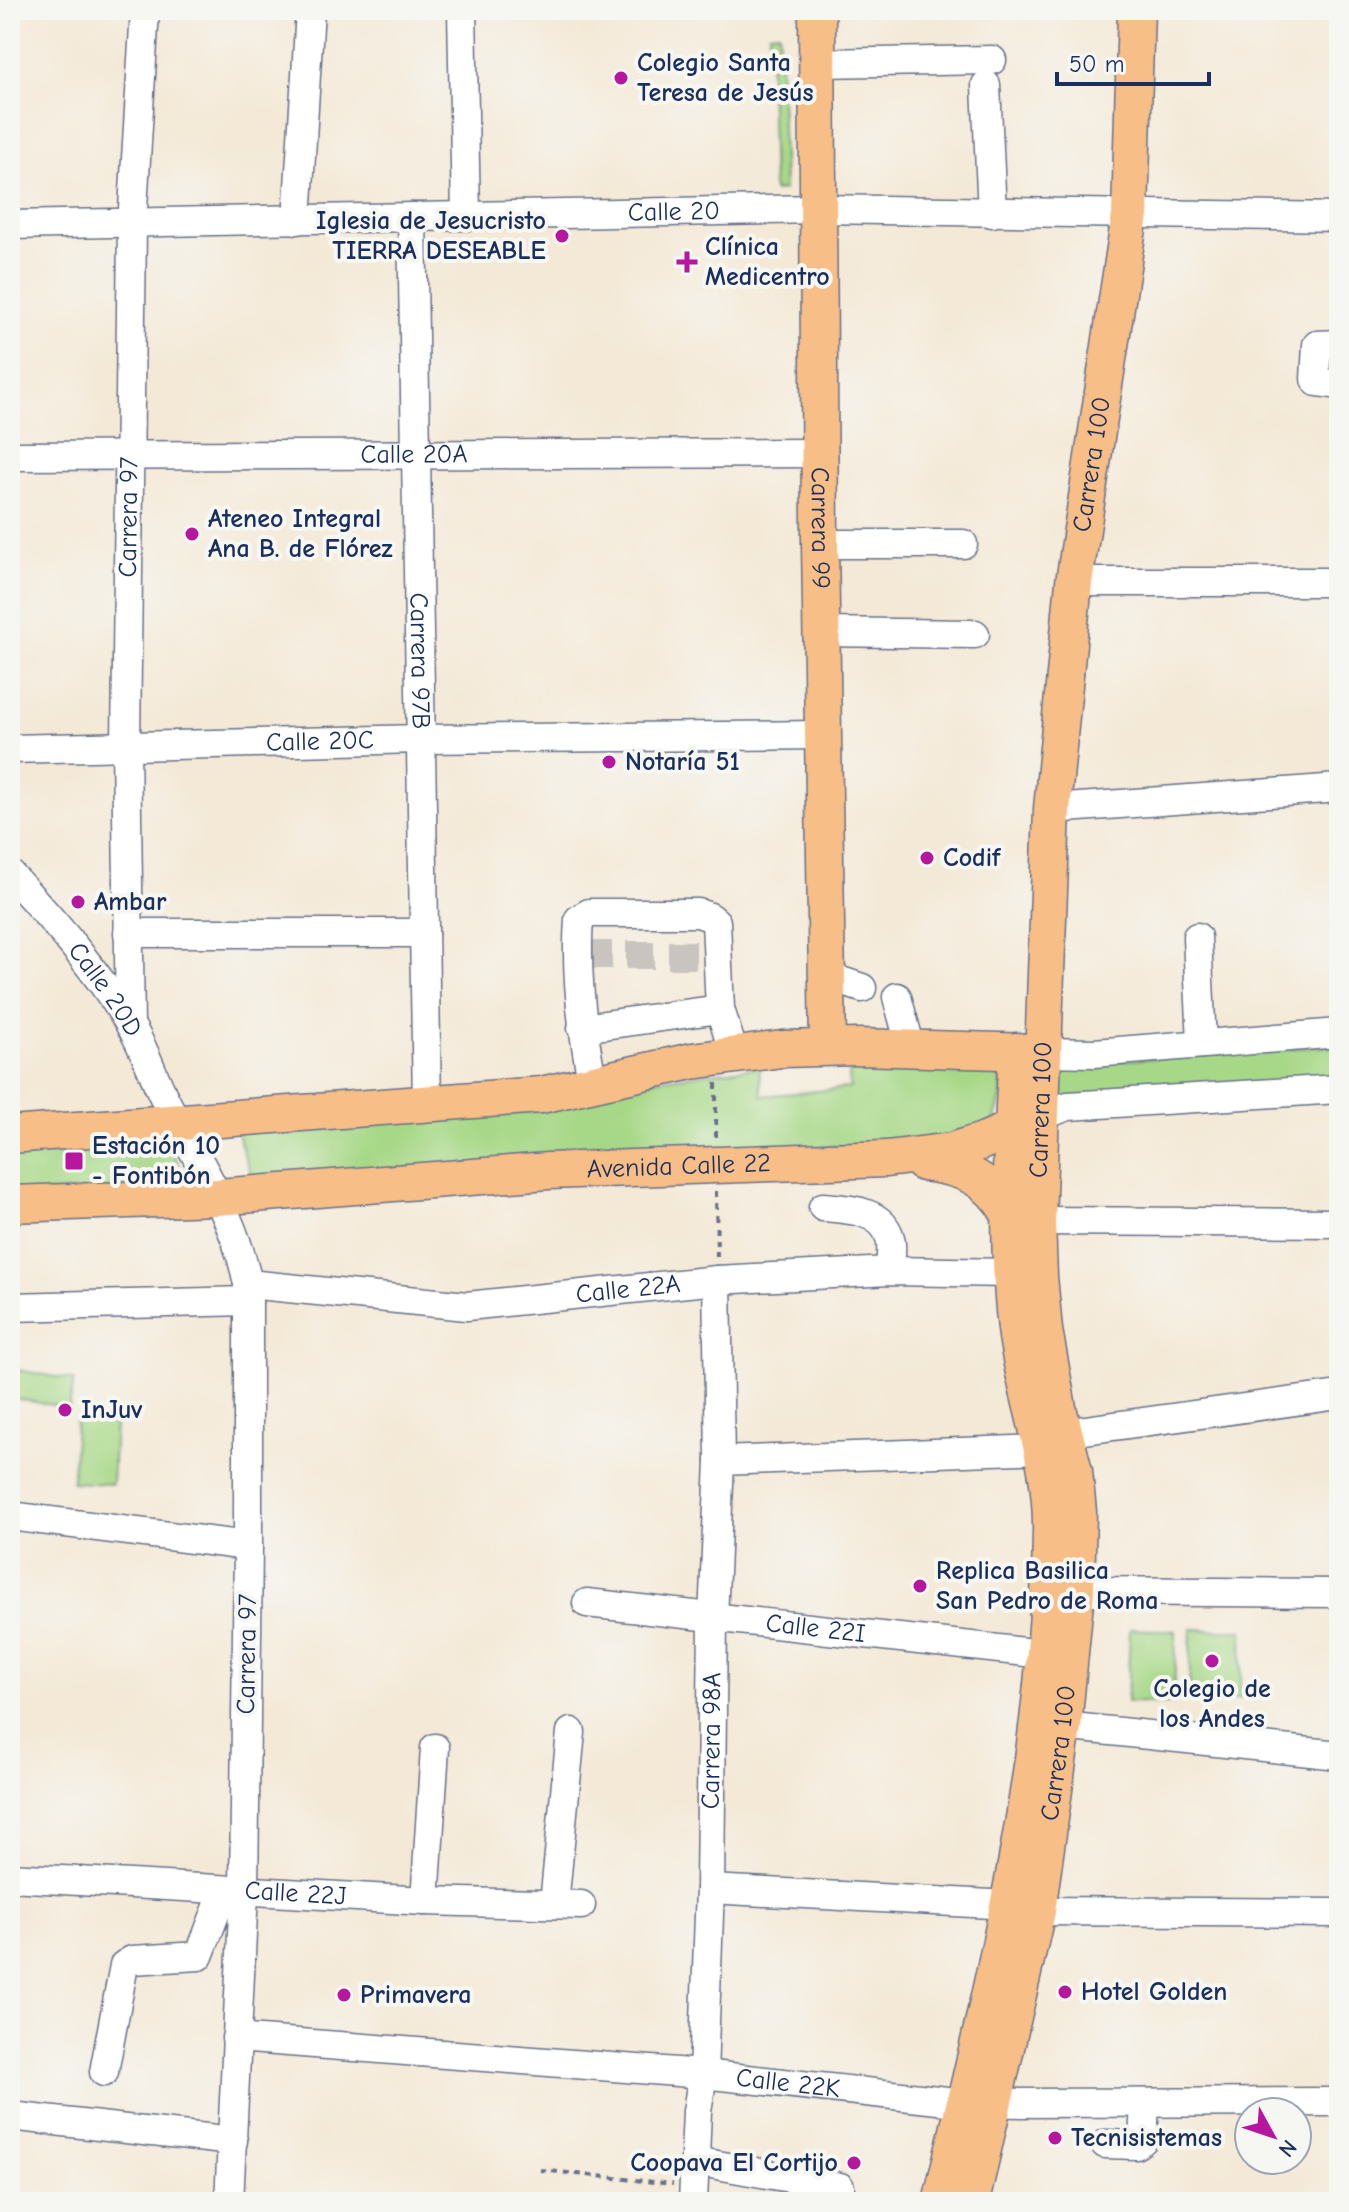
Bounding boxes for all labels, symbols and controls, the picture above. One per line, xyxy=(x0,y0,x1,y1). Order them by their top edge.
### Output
scale bar xyxy=(1057,36,1209,86)
place label: Colegio Santa Teresa de Jesús xyxy=(637,48,813,108)
text: 50 m xyxy=(1069,50,1125,78)
marker: Colegio Santa Teresa de Jesús xyxy=(612,69,630,87)
street label: Calle 20 xyxy=(628,196,720,228)
place label: Iglesia de Jesucristo TIERRA DESEABLE xyxy=(316,206,546,266)
marker: Iglesia de Jesucristo TIERRA DESEABLE xyxy=(553,227,571,245)
place label: Clínica Medicentro xyxy=(705,232,830,292)
marker: Clínica Medicentro xyxy=(676,251,698,273)
street label: Carrera 100 xyxy=(1067,395,1117,534)
street label: Calle 20A xyxy=(360,439,468,470)
street label: Carrera 97 xyxy=(113,457,144,578)
street label: Carrera 99 xyxy=(805,467,836,589)
place label: Ateneo Integral Ana B. de Flórez xyxy=(208,504,393,564)
marker: Ateneo Integral Ana B. de Flórez xyxy=(183,525,201,543)
street label: Carrera 97B xyxy=(403,592,436,730)
street label: Calle 20C xyxy=(266,725,374,758)
place label: Notaría 51 xyxy=(625,747,740,777)
marker: Notaría 51 xyxy=(600,753,618,771)
place label: Codif xyxy=(943,843,1002,873)
marker: Codif xyxy=(918,849,936,867)
place label: Ambar xyxy=(94,887,167,917)
marker: Ambar xyxy=(69,893,87,911)
street label: Calle 20D xyxy=(62,936,149,1042)
street label: Carrera 100 xyxy=(1024,1041,1059,1178)
place label: Estación 10 - Fontibón xyxy=(92,1131,220,1191)
street label: Avenida Calle 22 xyxy=(586,1148,771,1185)
marker: Estación 10 - Fontibón xyxy=(63,1150,85,1172)
street label: Calle 22A xyxy=(574,1269,682,1310)
place label: InJuv xyxy=(81,1395,142,1425)
marker: InJuv xyxy=(56,1401,74,1419)
place label: Replica Basilica San Pedro de Roma xyxy=(936,1556,1158,1616)
marker: Replica Basilica San Pedro de Roma xyxy=(911,1577,929,1595)
street label: Carrera 97 xyxy=(231,1593,263,1715)
street label: Calle 22I xyxy=(764,1608,867,1649)
marker: Colegio de los Andes xyxy=(1203,1652,1221,1670)
street label: Carrera 98A xyxy=(696,1672,727,1809)
place label: Colegio de los Andes xyxy=(1153,1674,1271,1734)
street label: Carrera 100 xyxy=(1035,1684,1082,1823)
street label: Calle 22J xyxy=(244,1876,347,1911)
place label: Hotel Golden xyxy=(1081,1977,1227,2007)
place label: Primavera xyxy=(360,1980,471,2010)
marker: Hotel Golden xyxy=(1056,1983,1074,2001)
marker: Primavera xyxy=(335,1986,353,2004)
street label: Calle 22K xyxy=(735,2063,842,2104)
north arrow xyxy=(1233,2096,1313,2176)
place label: Tecnisistemas xyxy=(1071,2123,1222,2153)
marker: Tecnisistemas xyxy=(1046,2129,1064,2147)
text: N xyxy=(1273,2134,1302,2162)
place label: Coopava El Cortijo xyxy=(630,2148,838,2178)
marker: Coopava El Cortijo xyxy=(845,2154,863,2172)

